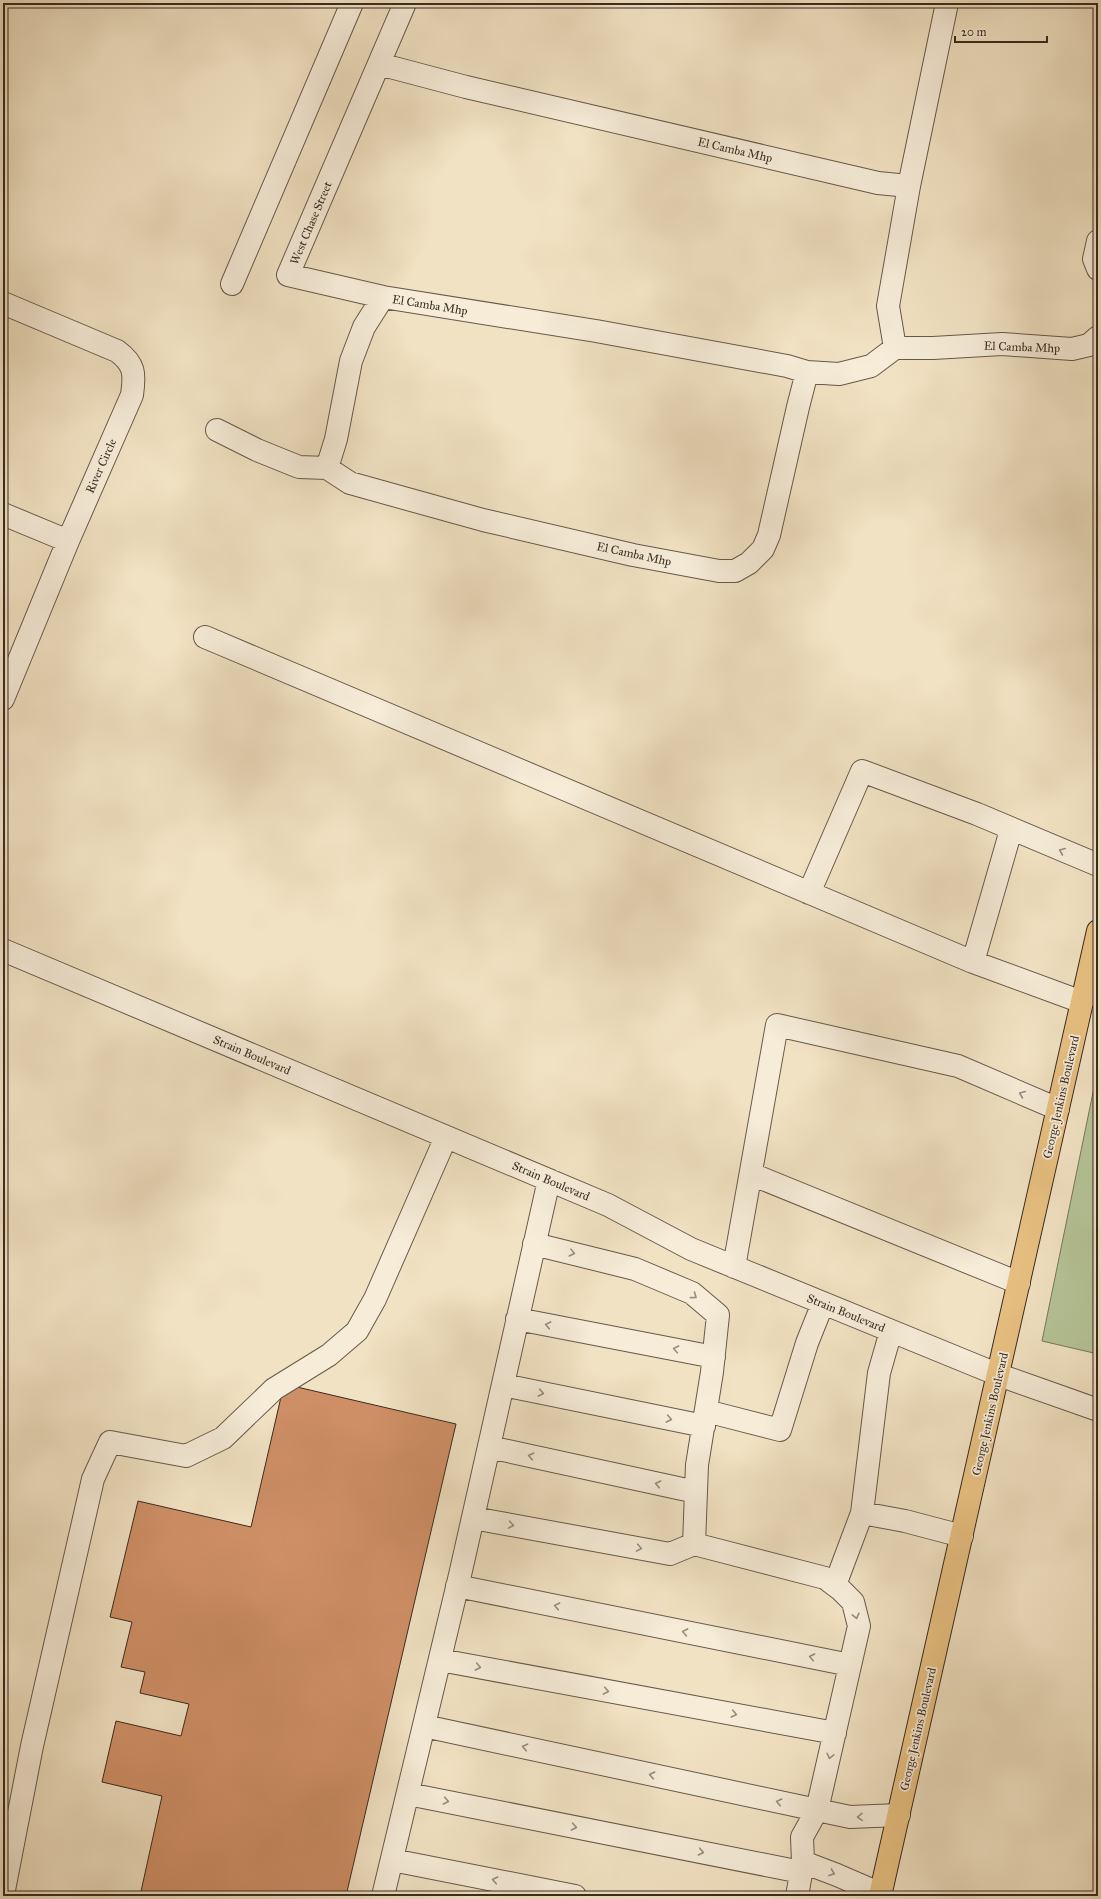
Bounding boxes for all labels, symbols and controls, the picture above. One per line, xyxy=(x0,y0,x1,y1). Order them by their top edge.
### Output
scale bar xyxy=(955,18,1047,44)
text: 20 m xyxy=(961,25,987,39)
street label: El Camba Mhp xyxy=(696,135,774,165)
street label: West Chase Street xyxy=(287,179,335,267)
street label: El Camba Mhp xyxy=(391,292,469,318)
street label: El Camba Mhp xyxy=(984,339,1060,355)
street label: River Circle xyxy=(83,436,119,496)
street label: El Camba Mhp xyxy=(595,539,673,569)
one-way arrow xyxy=(1058,847,1065,855)
street label: Strain Boulevard xyxy=(211,1032,293,1078)
street label: George Jenkins Boulevard xyxy=(1040,1034,1083,1160)
one-way arrow xyxy=(1019,1091,1027,1099)
street label: Strain Boulevard xyxy=(510,1158,592,1204)
one-way arrow xyxy=(568,1248,575,1257)
one-way arrow xyxy=(690,1291,697,1299)
street label: Strain Boulevard xyxy=(805,1291,887,1335)
one-way arrow xyxy=(545,1321,551,1329)
one-way arrow xyxy=(673,1346,679,1354)
street label: George Jenkins Boulevard xyxy=(969,1351,1012,1477)
one-way arrow xyxy=(538,1388,544,1397)
one-way arrow xyxy=(665,1414,672,1422)
one-way arrow xyxy=(528,1453,534,1461)
one-way arrow xyxy=(655,1480,661,1488)
one-way arrow xyxy=(508,1520,514,1529)
one-way arrow xyxy=(636,1544,642,1552)
one-way arrow xyxy=(554,1603,560,1611)
one-way arrow xyxy=(852,1613,860,1619)
one-way arrow xyxy=(681,1628,688,1636)
one-way arrow xyxy=(809,1653,815,1662)
one-way arrow xyxy=(475,1662,481,1670)
street label: George Jenkins Boulevard xyxy=(897,1666,940,1792)
one-way arrow xyxy=(603,1686,609,1694)
one-way arrow xyxy=(731,1710,737,1718)
one-way arrow xyxy=(522,1744,528,1752)
one-way arrow xyxy=(826,1753,834,1759)
one-way arrow xyxy=(649,1771,655,1779)
one-way arrow xyxy=(443,1797,449,1805)
one-way arrow xyxy=(776,1798,782,1806)
one-way arrow xyxy=(857,1812,863,1821)
one-way arrow xyxy=(570,1822,577,1830)
one-way arrow xyxy=(698,1847,704,1856)
one-way arrow xyxy=(828,1868,835,1876)
one-way arrow xyxy=(492,1877,499,1885)

